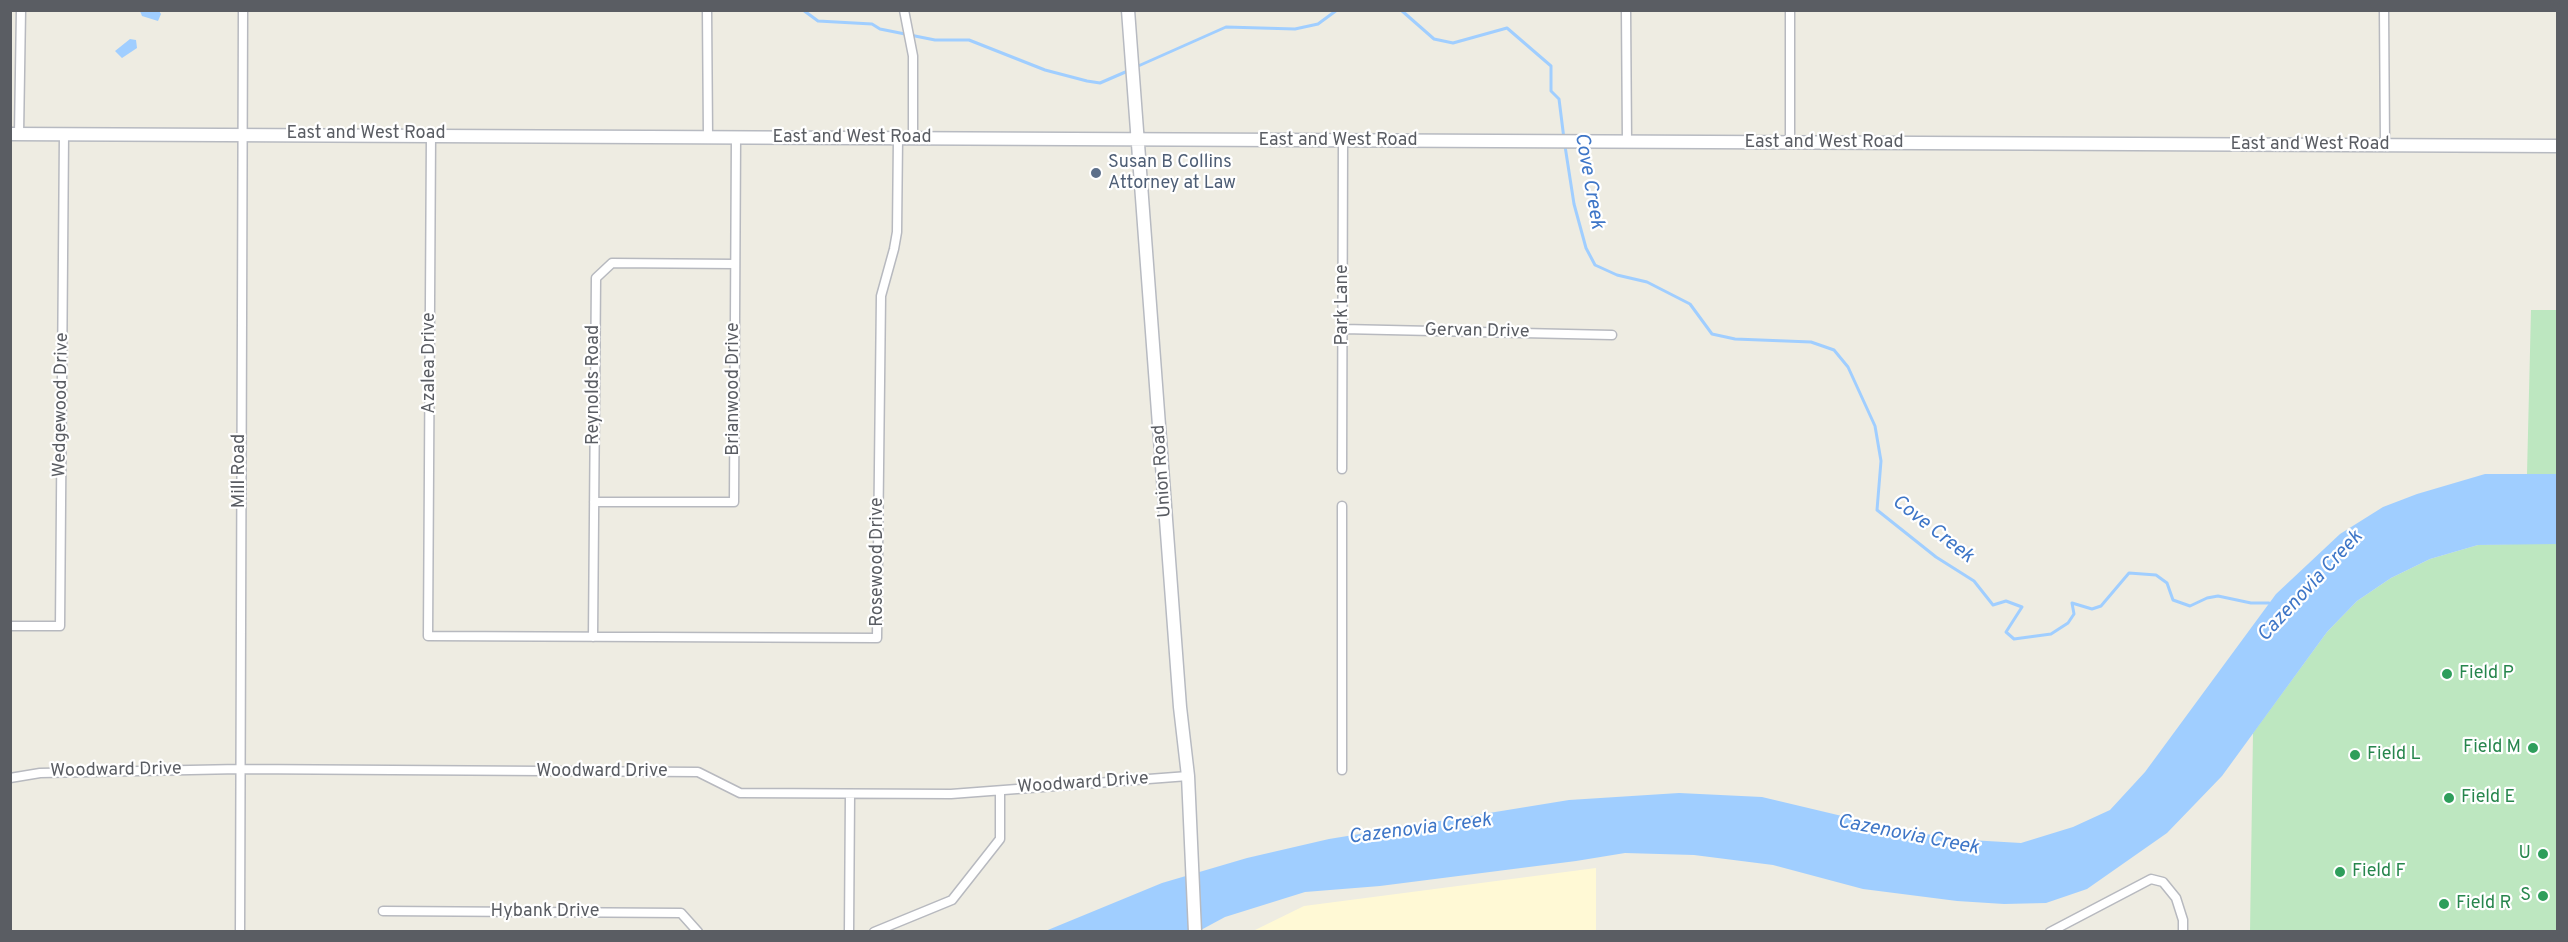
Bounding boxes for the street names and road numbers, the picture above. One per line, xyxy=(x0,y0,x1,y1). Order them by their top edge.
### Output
street label: East and West Road xyxy=(286,123,446,145)
street label: East and West Road xyxy=(772,127,932,149)
street label: East and West Road xyxy=(1258,130,1418,152)
street label: East and West Road xyxy=(1744,132,1904,154)
street label: East and West Road xyxy=(2230,134,2390,156)
street label: Park Lane xyxy=(1332,264,1354,346)
street label: Azalea Drive xyxy=(419,312,441,414)
street label: Gervan Drive xyxy=(1424,320,1530,344)
street label: Brianwood Drive xyxy=(723,322,745,456)
street label: Reynolds Road xyxy=(583,325,605,445)
street label: Wedgewood Drive xyxy=(50,332,74,478)
street label: Union Road xyxy=(1149,424,1177,518)
street label: Mill Road xyxy=(229,434,251,508)
street label: Rosewood Drive xyxy=(867,497,889,627)
street label: Woodward Drive xyxy=(50,759,182,783)
street label: Woodward Drive xyxy=(536,761,668,783)
street label: Woodward Drive xyxy=(1017,769,1149,799)
street label: Hybank Drive xyxy=(491,901,599,923)

